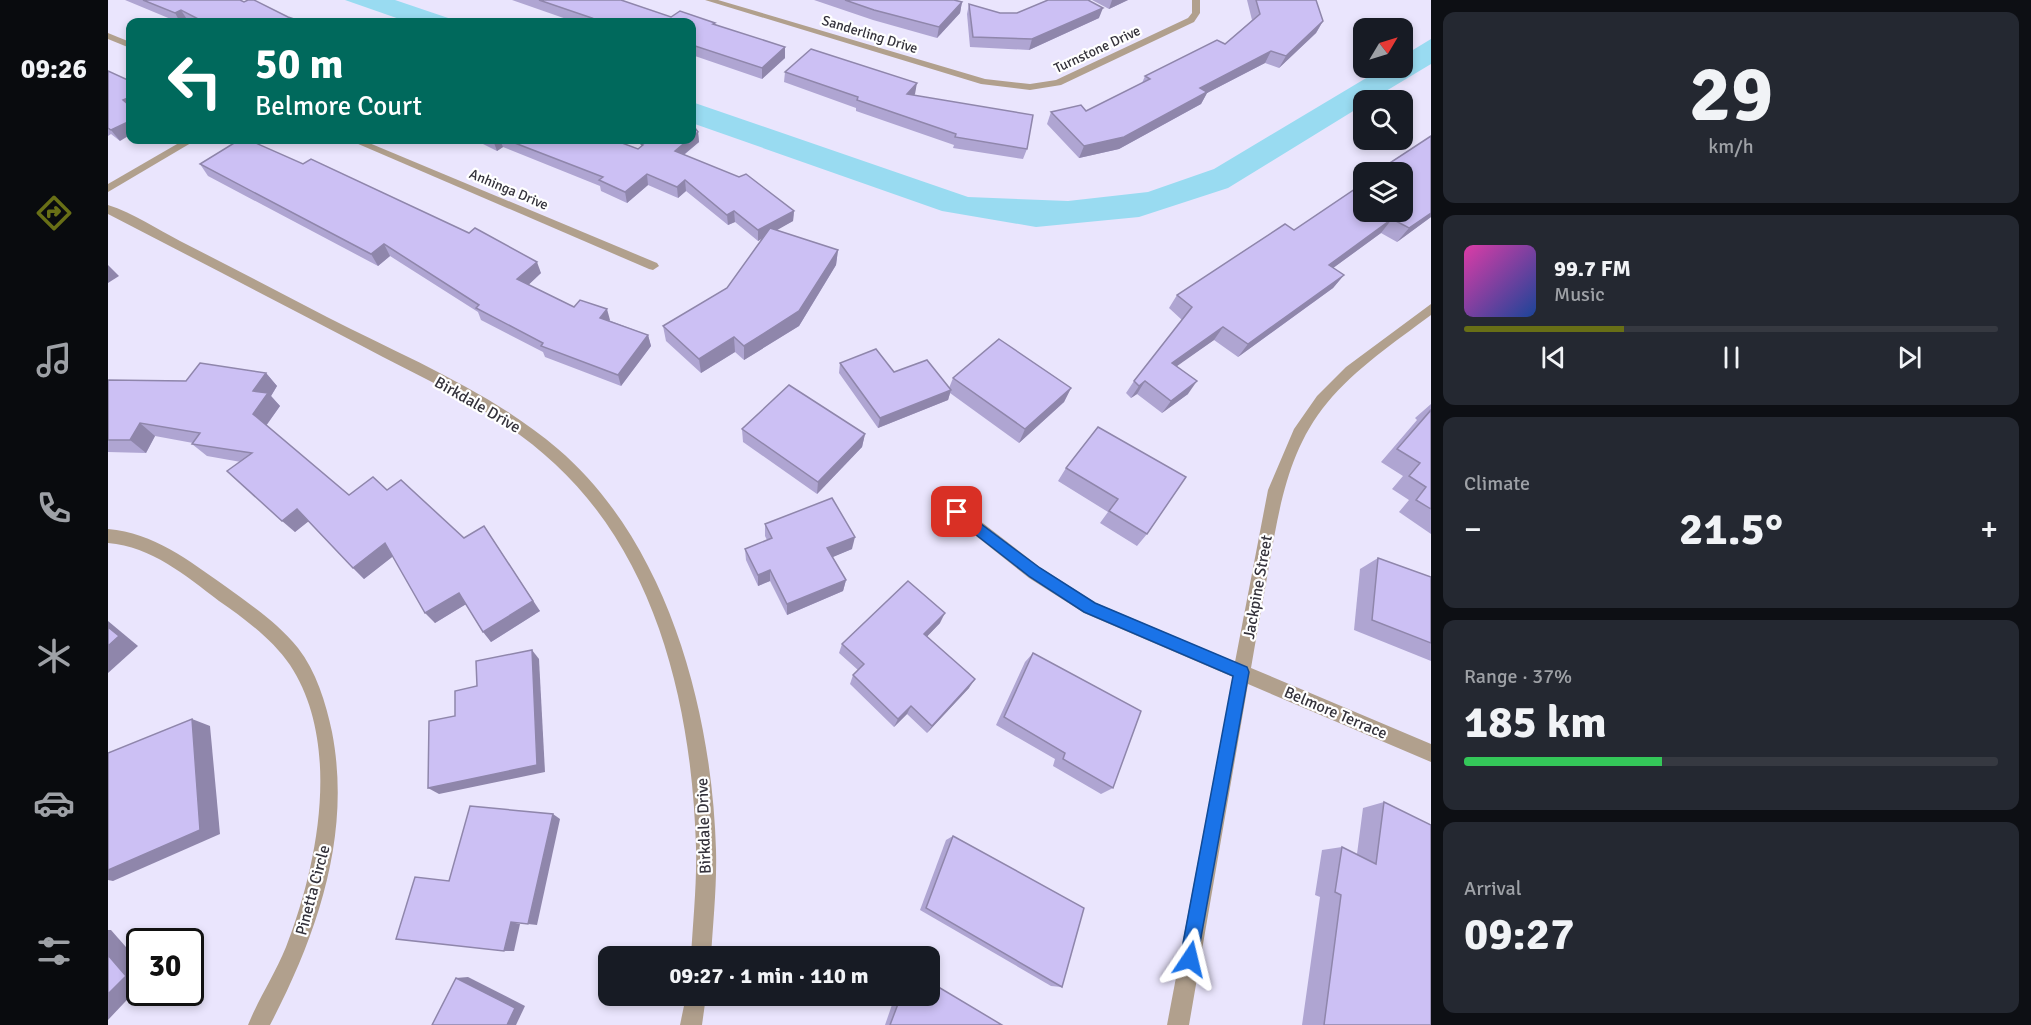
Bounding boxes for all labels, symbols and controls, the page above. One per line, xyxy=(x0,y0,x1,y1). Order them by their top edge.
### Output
street label: Sanderling Drive xyxy=(820,12,920,57)
north arrow xyxy=(1353,18,1413,78)
map controls xyxy=(1353,18,1413,222)
street label: Turnstone Drive xyxy=(1051,22,1143,77)
text: 50 m xyxy=(255,39,344,90)
icon: left xyxy=(156,42,234,120)
text: 29 xyxy=(1689,47,1773,143)
text: 09:26 xyxy=(21,53,87,86)
text: Belmore Court xyxy=(255,90,422,123)
button: search xyxy=(1353,90,1413,150)
text: km/h xyxy=(1708,134,1754,159)
button: layers xyxy=(1353,162,1413,222)
street label: Anhinga Drive xyxy=(467,165,551,214)
icon: directions xyxy=(33,192,75,234)
text: 99.7 FM xyxy=(1554,255,1631,282)
text: Music xyxy=(1554,282,1605,307)
icon: music xyxy=(33,339,75,381)
icon: previous xyxy=(1537,341,1570,374)
icon: pause xyxy=(1715,341,1748,374)
icon: next xyxy=(1893,341,1926,374)
street label: Birkdale Drive xyxy=(431,372,524,438)
text: Climate xyxy=(1464,471,1530,496)
pin xyxy=(931,486,982,537)
icon: phone xyxy=(33,487,75,529)
icon: arrive xyxy=(940,495,973,528)
text: 21.5° xyxy=(1679,502,1783,557)
text: − xyxy=(1464,509,1482,550)
text: + xyxy=(1980,509,1998,550)
street label: Jackpine Street xyxy=(1239,533,1277,641)
icon: climate xyxy=(33,635,75,677)
text: Range · 37% xyxy=(1464,664,1572,689)
street label: Belmore Terrace xyxy=(1281,682,1390,744)
text: 185 km xyxy=(1464,695,1607,750)
street label: Birkdale Drive xyxy=(692,778,716,874)
icon: car xyxy=(33,782,75,824)
street label: Pinetta Circle xyxy=(291,843,335,938)
text: Arrival xyxy=(1464,876,1522,901)
text: 09:27 xyxy=(1464,907,1574,962)
position arrow xyxy=(1158,927,1222,991)
speed limit sign: 30 xyxy=(126,928,204,1006)
icon: filters xyxy=(33,930,75,972)
text: 09:27 · 1 min · 110 m xyxy=(669,962,869,989)

